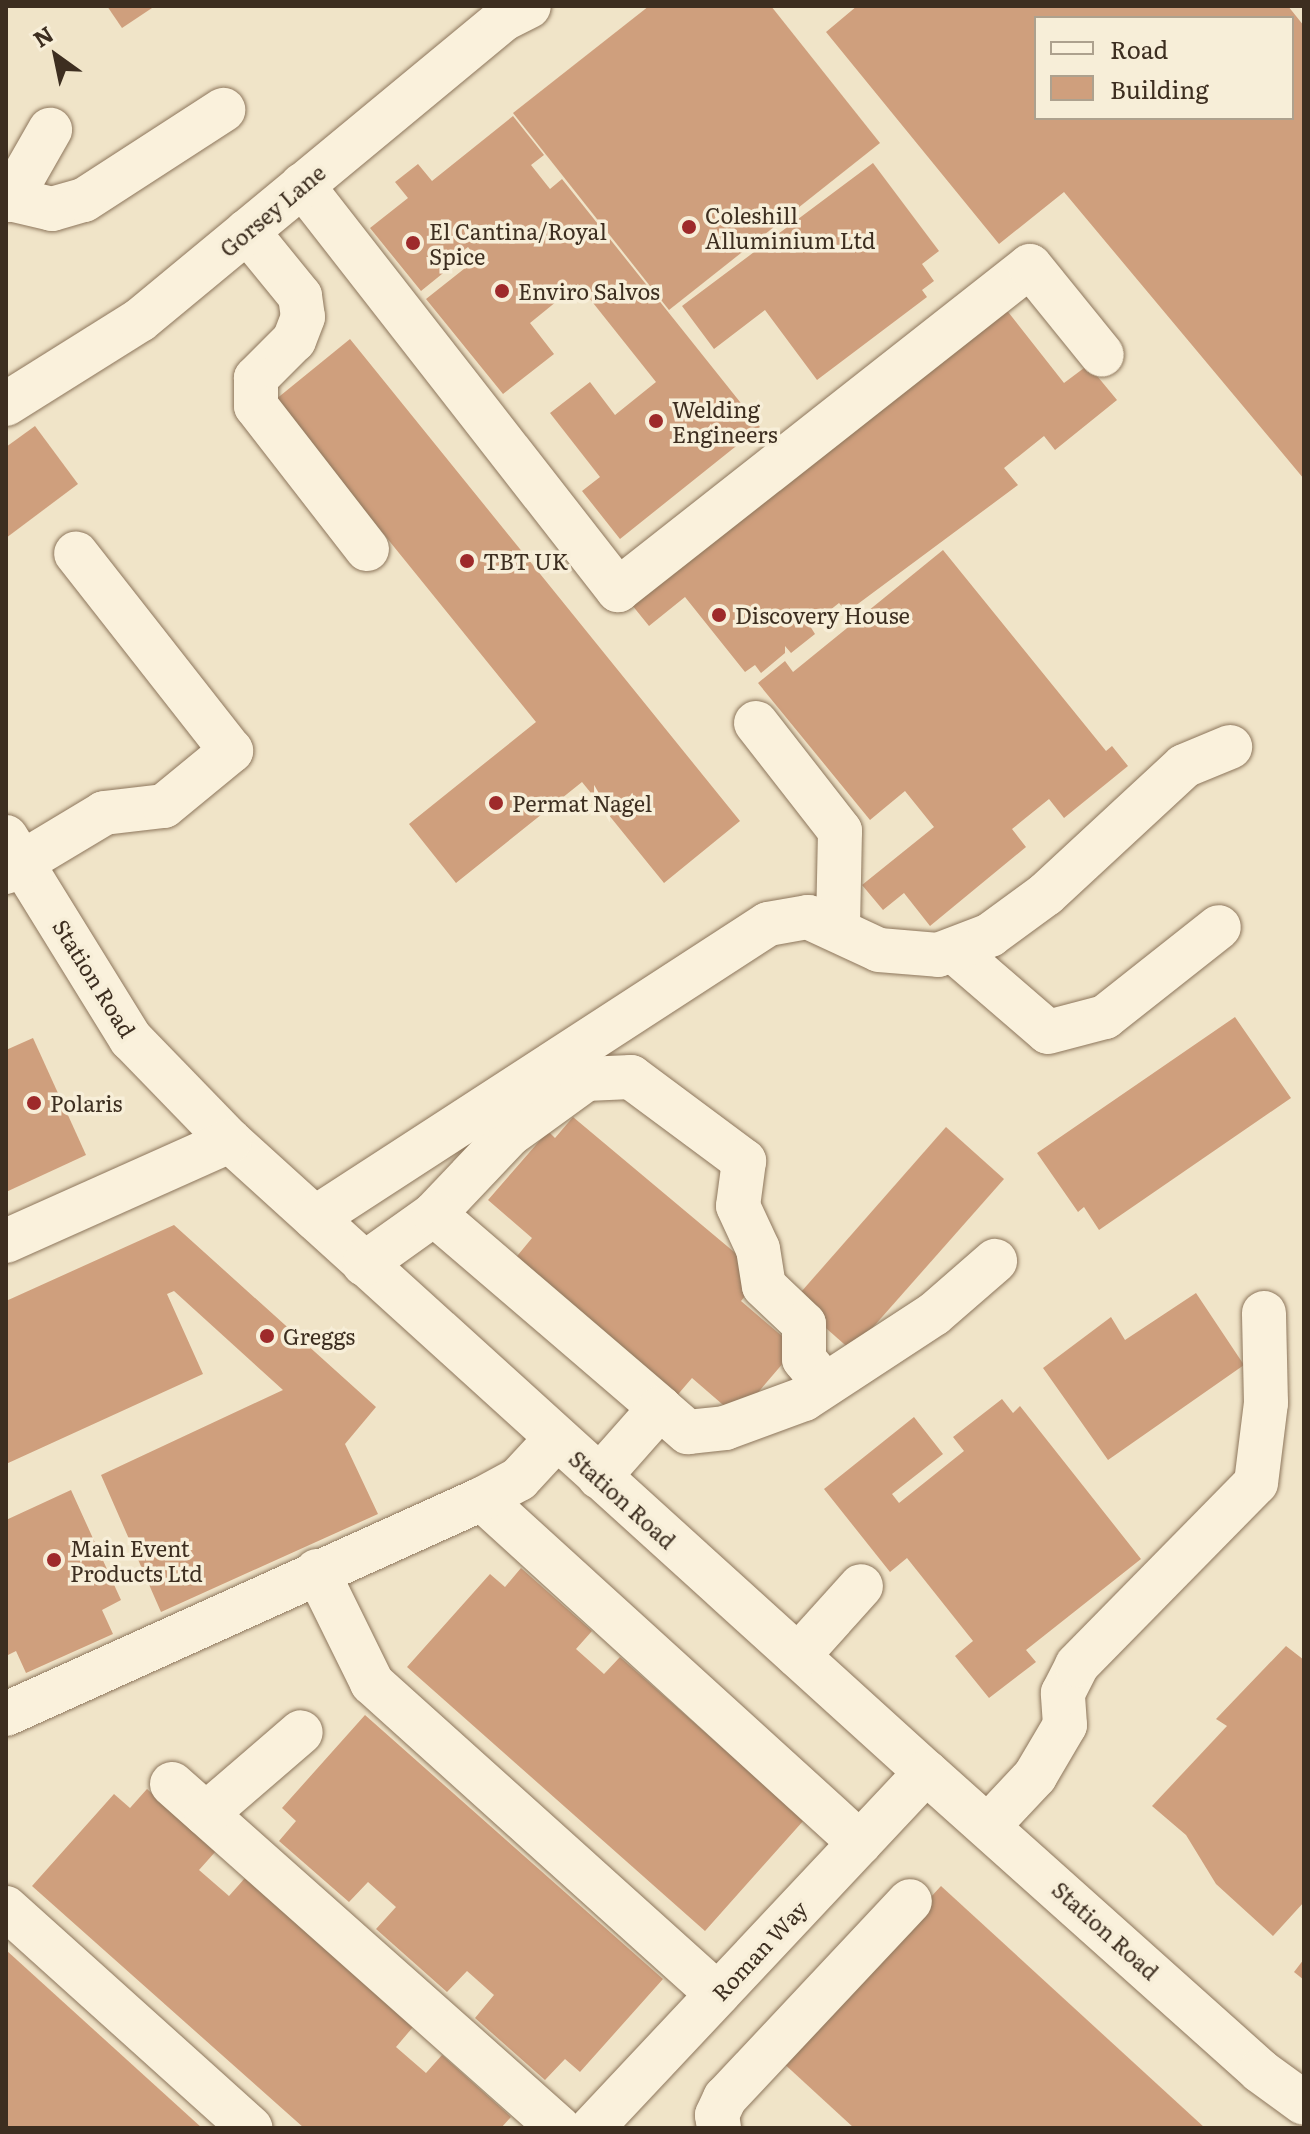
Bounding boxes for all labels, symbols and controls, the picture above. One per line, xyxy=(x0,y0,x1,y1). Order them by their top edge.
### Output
north arrow xyxy=(16,16,96,96)
legend xyxy=(1034,16,1294,120)
text: N xyxy=(26,17,59,54)
text: Road xyxy=(1110,31,1168,66)
text: Building xyxy=(1110,71,1209,106)
street label: Gorsey Lane xyxy=(214,158,330,262)
place label: Coleshill Alluminium Ltd xyxy=(705,201,875,252)
place label: El Cantina/Royal Spice xyxy=(429,217,607,268)
marker: Coleshill Alluminium Ltd xyxy=(680,218,698,236)
marker: El Cantina/Royal Spice xyxy=(404,234,422,252)
place label: Enviro Salvos xyxy=(518,278,660,304)
marker: Enviro Salvos xyxy=(493,282,511,300)
place label: Welding Engineers xyxy=(672,395,778,446)
marker: Welding Engineers xyxy=(647,412,665,430)
place label: TBT UK xyxy=(483,548,568,574)
marker: TBT UK xyxy=(458,552,476,570)
place label: Discovery House xyxy=(735,602,910,628)
marker: Discovery House xyxy=(710,606,728,624)
place label: Permat Nagel xyxy=(512,790,652,816)
marker: Permat Nagel xyxy=(487,794,505,812)
street label: Station Road xyxy=(48,914,142,1042)
place label: Polaris xyxy=(50,1090,122,1116)
marker: Polaris xyxy=(25,1094,43,1112)
place label: Greggs xyxy=(283,1323,355,1349)
marker: Greggs xyxy=(258,1327,276,1345)
street label: Station Road xyxy=(564,1444,682,1554)
place label: Main Event Products Ltd xyxy=(70,1534,203,1586)
marker: Main Event Products Ltd xyxy=(45,1551,63,1569)
street label: Station Road xyxy=(1047,1875,1165,1985)
street label: Roman Way xyxy=(706,1895,812,2005)

